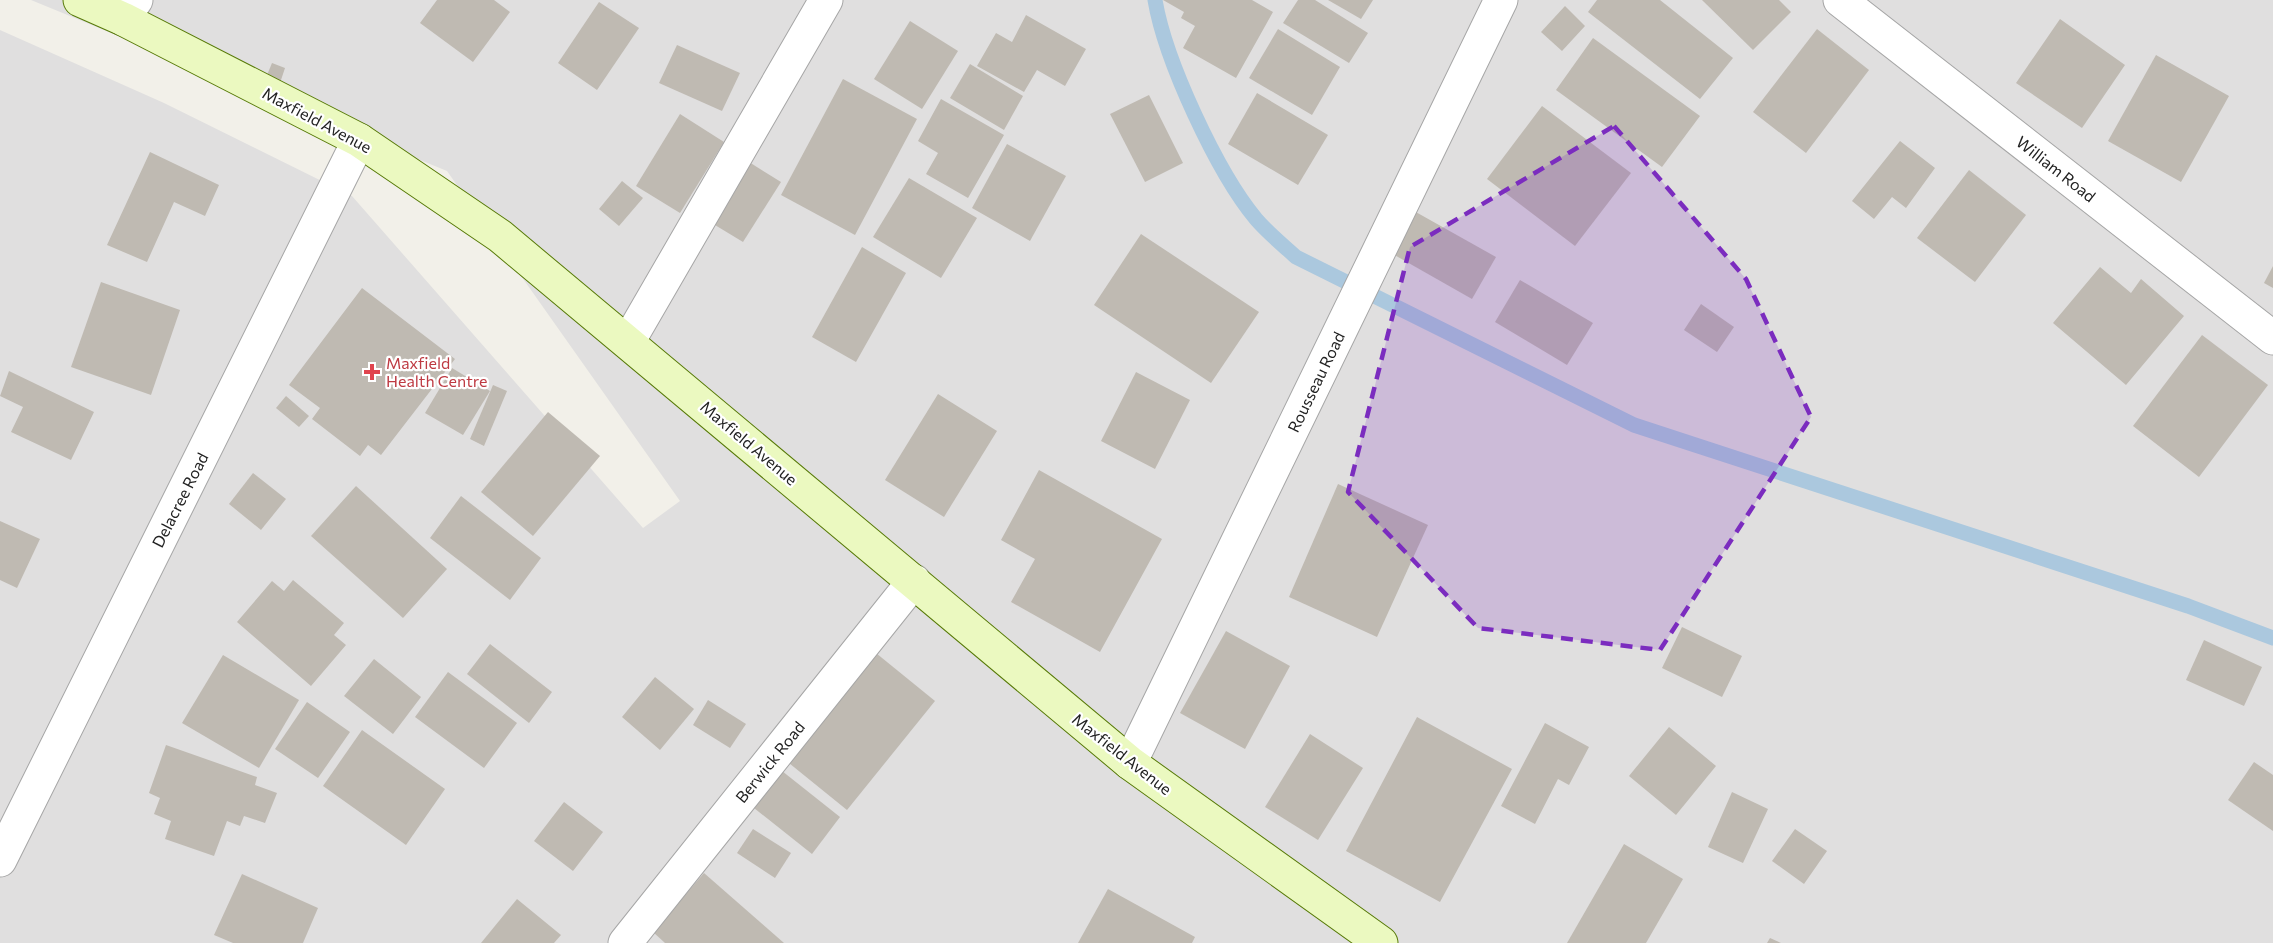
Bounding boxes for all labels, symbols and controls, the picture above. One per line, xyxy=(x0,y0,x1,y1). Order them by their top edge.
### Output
street label: Maxfield Avenue xyxy=(260,83,375,156)
street label: William Road xyxy=(2013,132,2100,205)
street label: Rousseau Road xyxy=(1283,328,1348,435)
place label: Maxfield Health Centre xyxy=(386,353,487,390)
marker: Maxfield Health Centre xyxy=(363,363,381,381)
street label: Maxfield Avenue xyxy=(697,397,802,489)
street label: Delacree Road xyxy=(147,449,212,550)
street label: Maxfield Avenue xyxy=(1069,709,1176,798)
street label: Berwick Road xyxy=(731,717,808,806)

